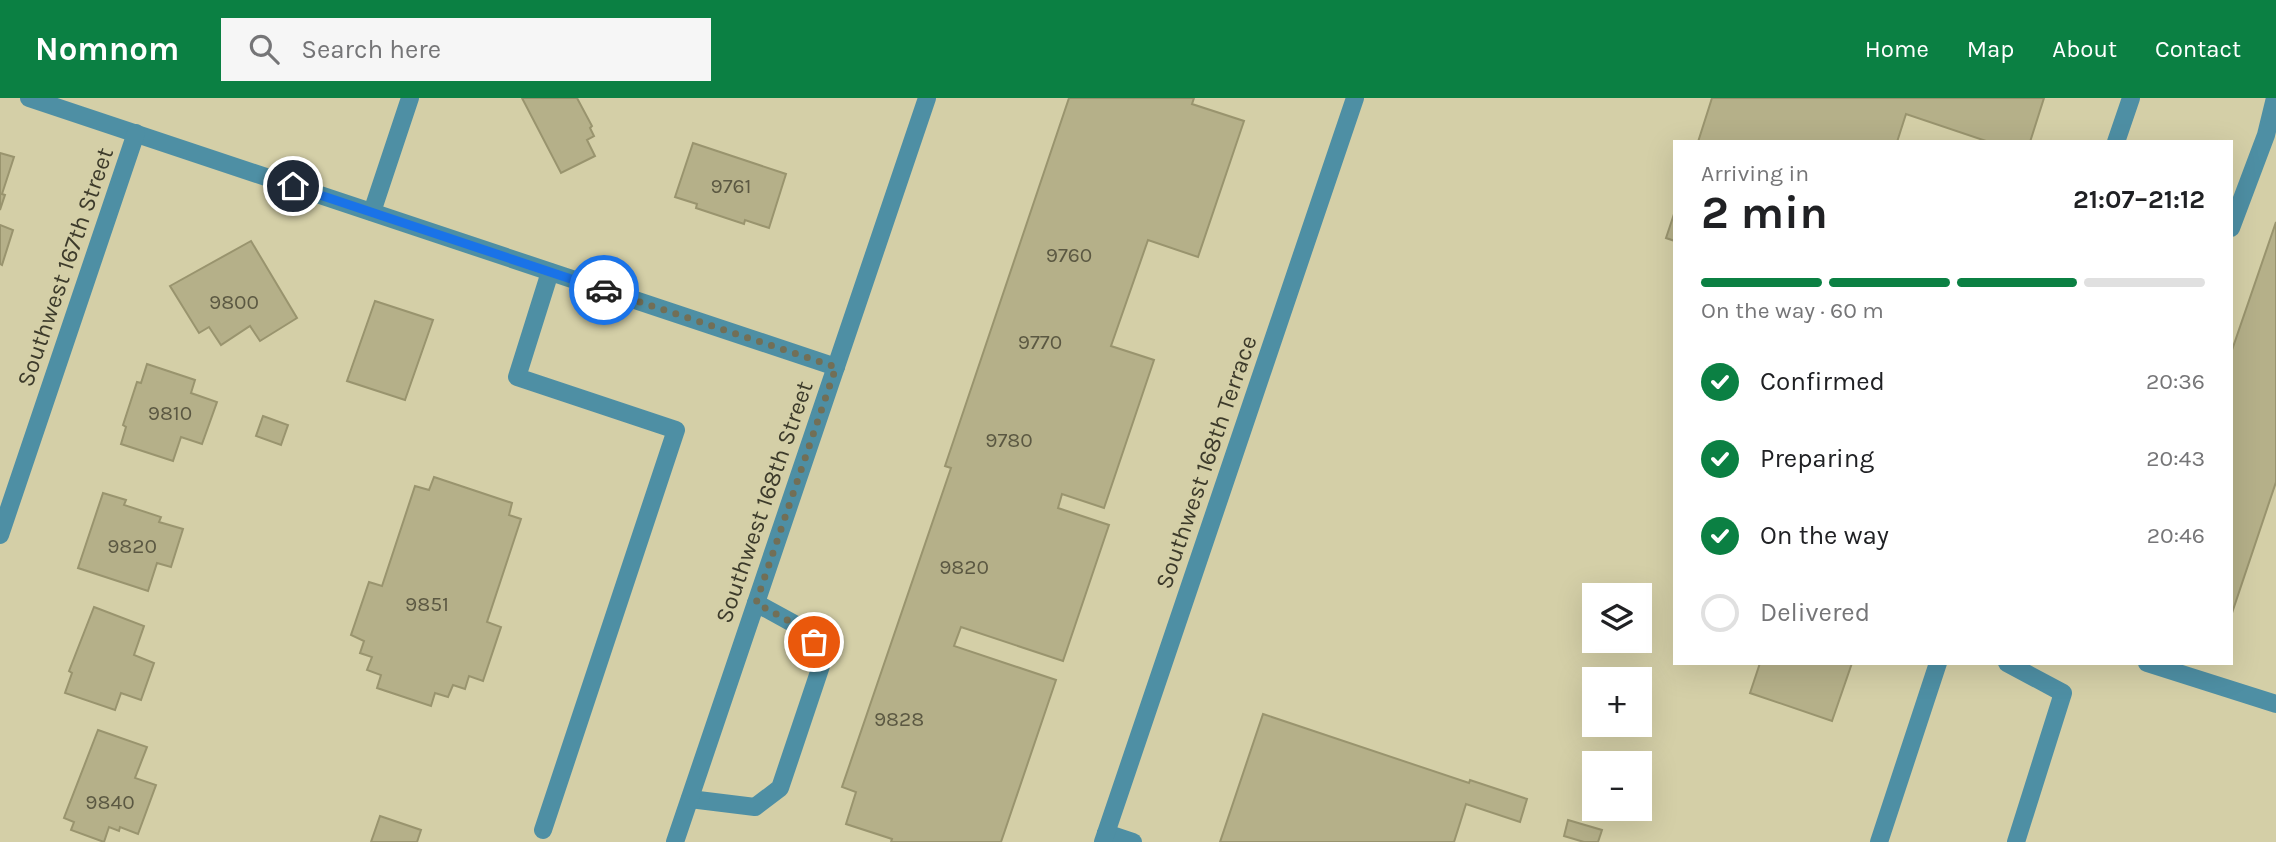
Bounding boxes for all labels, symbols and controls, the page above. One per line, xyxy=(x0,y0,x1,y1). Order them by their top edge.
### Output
search box xyxy=(221,18,711,81)
text: Nomnom xyxy=(35,30,179,68)
icon: search xyxy=(245,30,283,68)
text: Search here xyxy=(301,34,441,65)
text: Home xyxy=(1865,35,1929,63)
text: Map xyxy=(1967,35,2014,63)
text: About xyxy=(2052,35,2117,63)
text: Contact xyxy=(2155,35,2241,63)
street label: Southwest 167th Street xyxy=(11,144,119,390)
pin xyxy=(263,156,323,216)
text: Arriving in xyxy=(1701,160,1809,187)
icon: home xyxy=(274,167,312,205)
house number: 9761 xyxy=(710,174,752,198)
text: 21:07–21:12 xyxy=(2073,184,2205,215)
text: 2 min xyxy=(1701,186,1828,240)
house number: 9760 xyxy=(1046,243,1092,267)
courier xyxy=(569,255,639,325)
icon: car xyxy=(585,271,623,309)
house number: 9800 xyxy=(209,290,259,314)
text: On the way · 60 m xyxy=(1701,297,1884,324)
house number: 9770 xyxy=(1018,330,1062,354)
street label: Southwest 168th Terrace xyxy=(1149,332,1263,592)
icon: check xyxy=(1701,363,1739,401)
text: Confirmed xyxy=(1760,366,1885,397)
text: 20:36 xyxy=(2146,368,2205,395)
street label: Southwest 168th Street xyxy=(709,377,819,627)
house number: 9810 xyxy=(148,401,192,425)
house number: 9780 xyxy=(985,428,1033,452)
icon: check xyxy=(1701,440,1739,478)
text: Preparing xyxy=(1760,443,1874,474)
text: 20:43 xyxy=(2146,445,2205,472)
icon: check xyxy=(1701,517,1739,555)
text: On the way xyxy=(1760,520,1889,551)
text: 20:46 xyxy=(2147,522,2205,549)
house number: 9820 xyxy=(107,534,157,558)
house number: 9820 xyxy=(939,555,989,579)
map controls xyxy=(1582,583,1652,821)
button: layers xyxy=(1582,583,1652,653)
house number: 9851 xyxy=(405,592,449,616)
text: Delivered xyxy=(1760,597,1870,628)
pin xyxy=(784,612,844,672)
icon: bag xyxy=(795,623,833,661)
button: + xyxy=(1582,667,1652,737)
house number: 9828 xyxy=(874,707,924,731)
button: − xyxy=(1582,751,1652,821)
house number: 9840 xyxy=(85,790,135,814)

